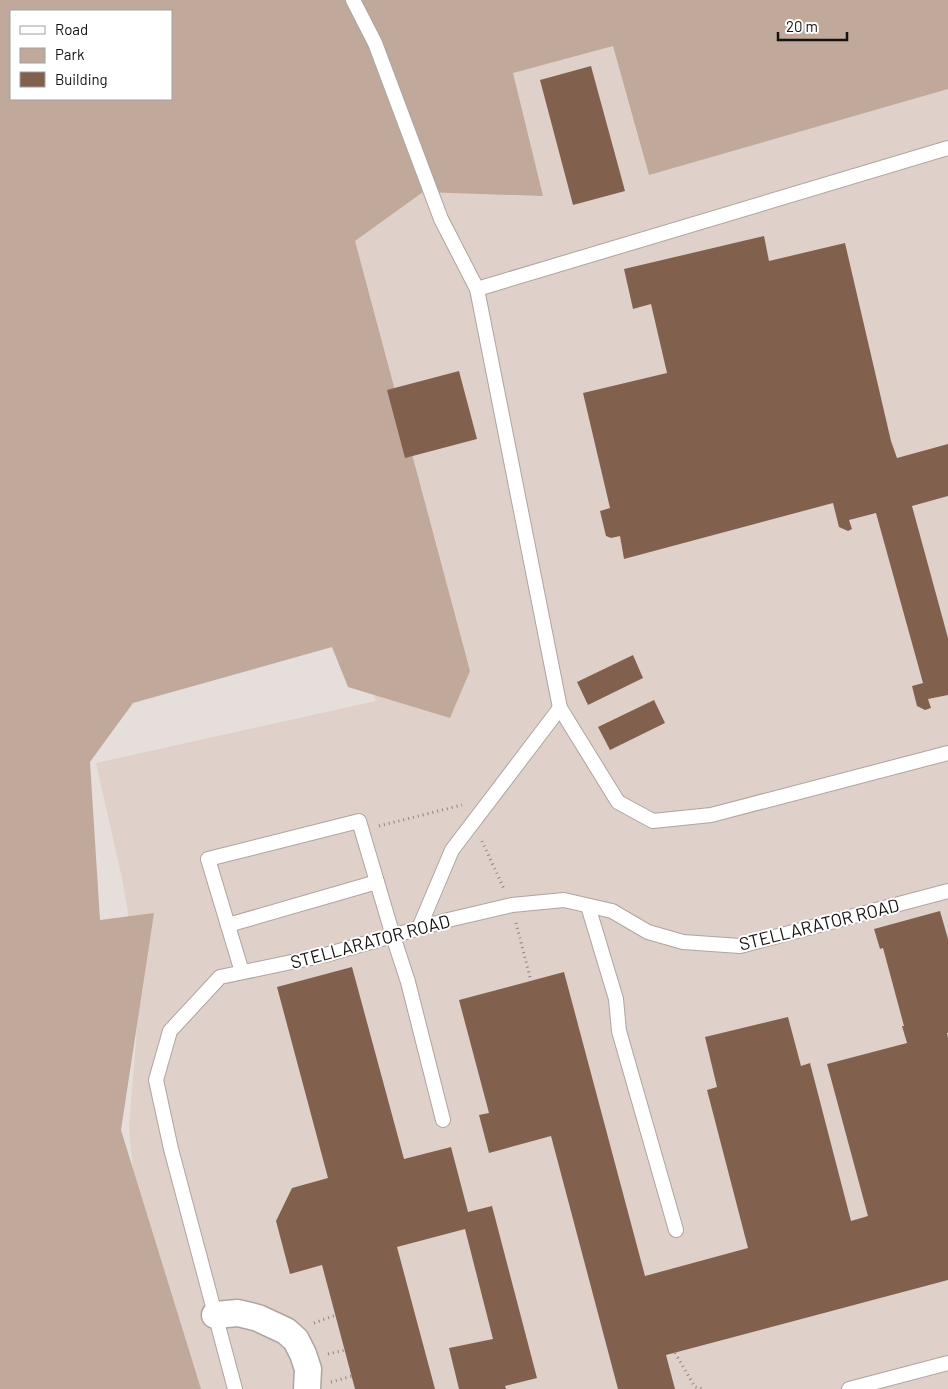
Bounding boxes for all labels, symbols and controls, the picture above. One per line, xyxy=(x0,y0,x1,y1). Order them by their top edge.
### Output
legend xyxy=(10,10,172,100)
scale bar xyxy=(778,10,847,42)
text: 20 m xyxy=(786,17,818,35)
text: Road xyxy=(55,20,88,38)
text: Park xyxy=(55,45,85,63)
text: Building xyxy=(55,70,108,88)
street label: STELLARATOR ROAD xyxy=(737,893,901,955)
street label: STELLARATOR ROAD xyxy=(288,909,452,973)

